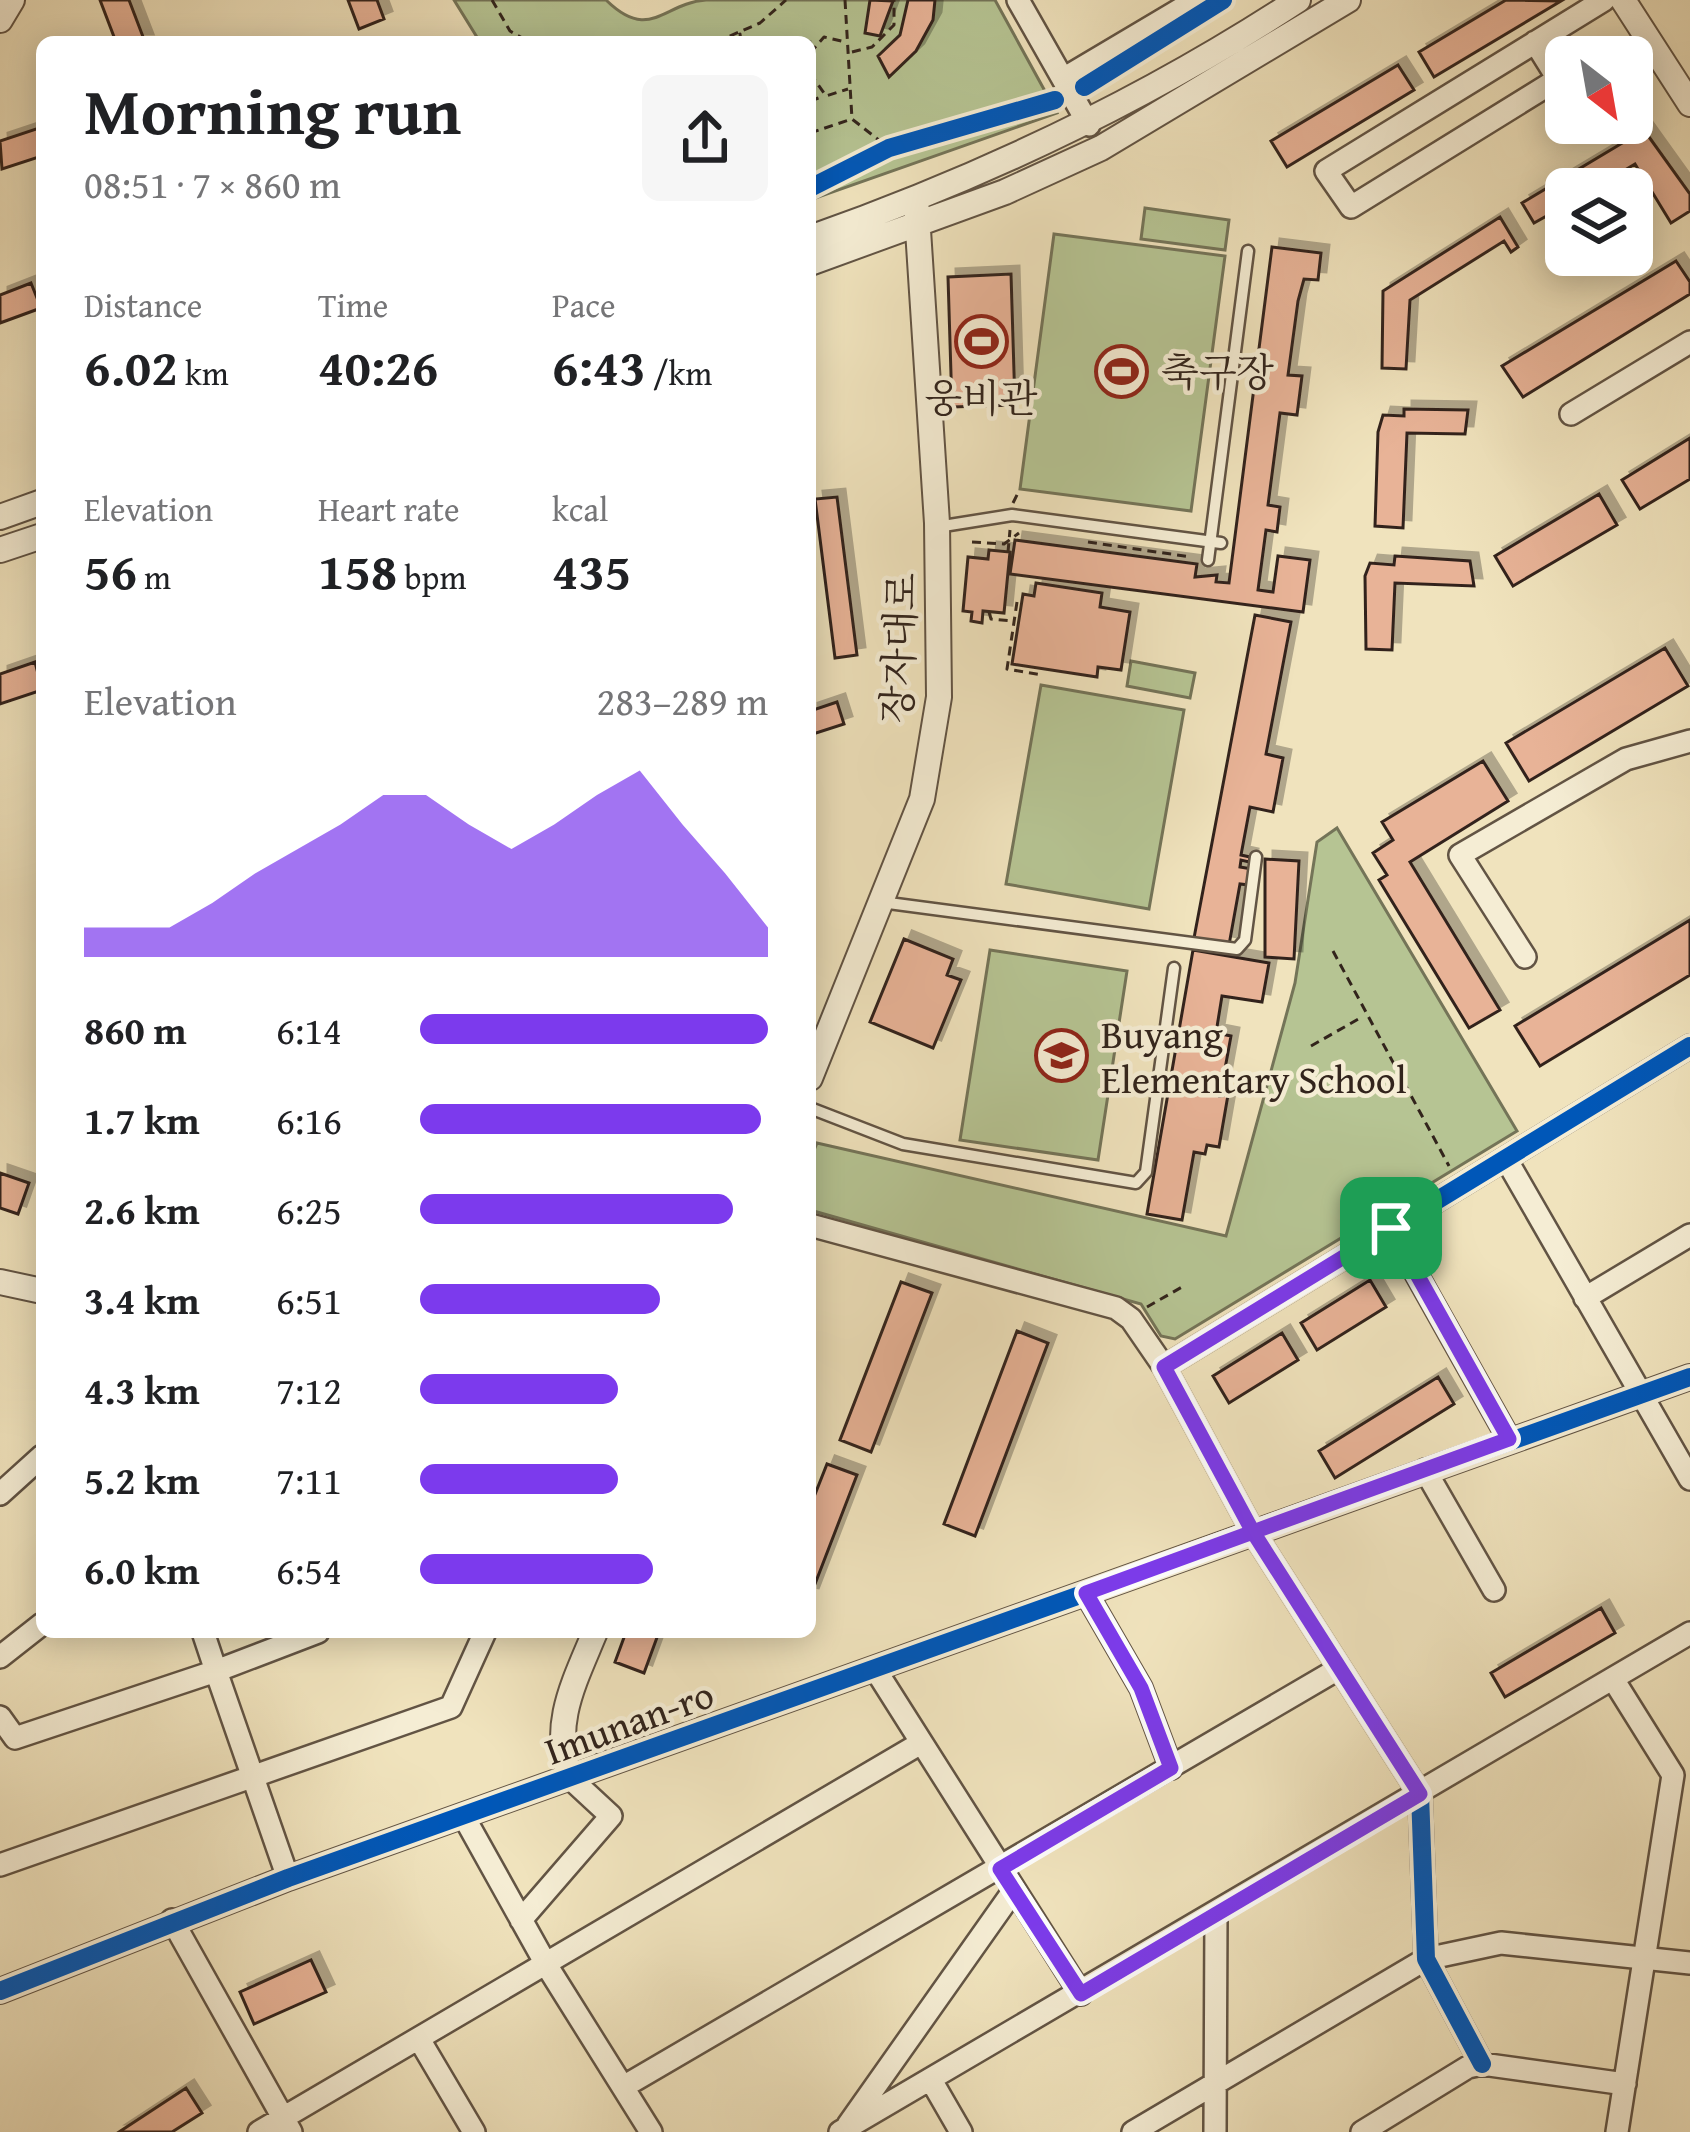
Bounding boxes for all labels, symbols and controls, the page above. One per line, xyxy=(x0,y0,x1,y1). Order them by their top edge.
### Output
north arrow xyxy=(1545,36,1653,144)
map controls xyxy=(1545,36,1653,276)
text: Morning run xyxy=(84,61,461,158)
button: share xyxy=(642,75,768,201)
text: 08:51 · 7 × 860 m xyxy=(84,155,341,212)
button: layers xyxy=(1545,168,1653,276)
text: Distance xyxy=(84,281,202,329)
text: Time xyxy=(318,281,388,329)
text: Pace xyxy=(552,281,615,329)
sports icon: 웅비관 xyxy=(953,313,1009,369)
text: 6.02 xyxy=(84,329,178,404)
text: 40:26 xyxy=(318,329,438,404)
text: 6:43 xyxy=(552,329,646,404)
place label: 축구장 xyxy=(1161,343,1274,400)
sports icon: 축구장 xyxy=(1094,344,1150,400)
text: km xyxy=(178,349,229,397)
text: /km xyxy=(646,349,712,397)
place label: 웅비관 xyxy=(924,369,1038,426)
text: Elevation xyxy=(84,485,213,533)
text: Heart rate xyxy=(318,485,460,533)
text: kcal xyxy=(552,485,608,533)
text: 56 xyxy=(84,533,137,608)
text: 158 xyxy=(318,533,397,608)
text: 435 xyxy=(552,533,631,608)
text: m xyxy=(137,553,171,601)
text: bpm xyxy=(397,553,466,601)
street label: 장자대로 xyxy=(867,572,930,724)
text: Elevation xyxy=(84,672,237,729)
text: 283–289 m xyxy=(596,672,768,729)
text: 860 m xyxy=(84,1001,187,1058)
text: 6:14 xyxy=(276,1001,342,1058)
place label: Buyang Elementary School xyxy=(1101,1005,1407,1107)
school or university icon: Buyang Elementary School xyxy=(1034,1028,1090,1084)
text: 1.7 km xyxy=(84,1091,200,1148)
text: 6:16 xyxy=(276,1091,342,1148)
pin xyxy=(1340,1177,1442,1279)
text: 2.6 km xyxy=(84,1181,200,1238)
text: 6:25 xyxy=(276,1181,342,1238)
icon: arrive xyxy=(1358,1195,1424,1261)
text: 3.4 km xyxy=(84,1271,200,1328)
text: 6:51 xyxy=(276,1271,342,1328)
text: 4.3 km xyxy=(84,1361,200,1418)
text: 7:12 xyxy=(276,1361,342,1418)
text: 5.2 km xyxy=(84,1451,200,1508)
text: 7:11 xyxy=(276,1451,342,1508)
text: 6.0 km xyxy=(84,1541,200,1598)
text: 6:54 xyxy=(276,1541,342,1598)
street label: Imunan-ro xyxy=(536,1665,721,1778)

